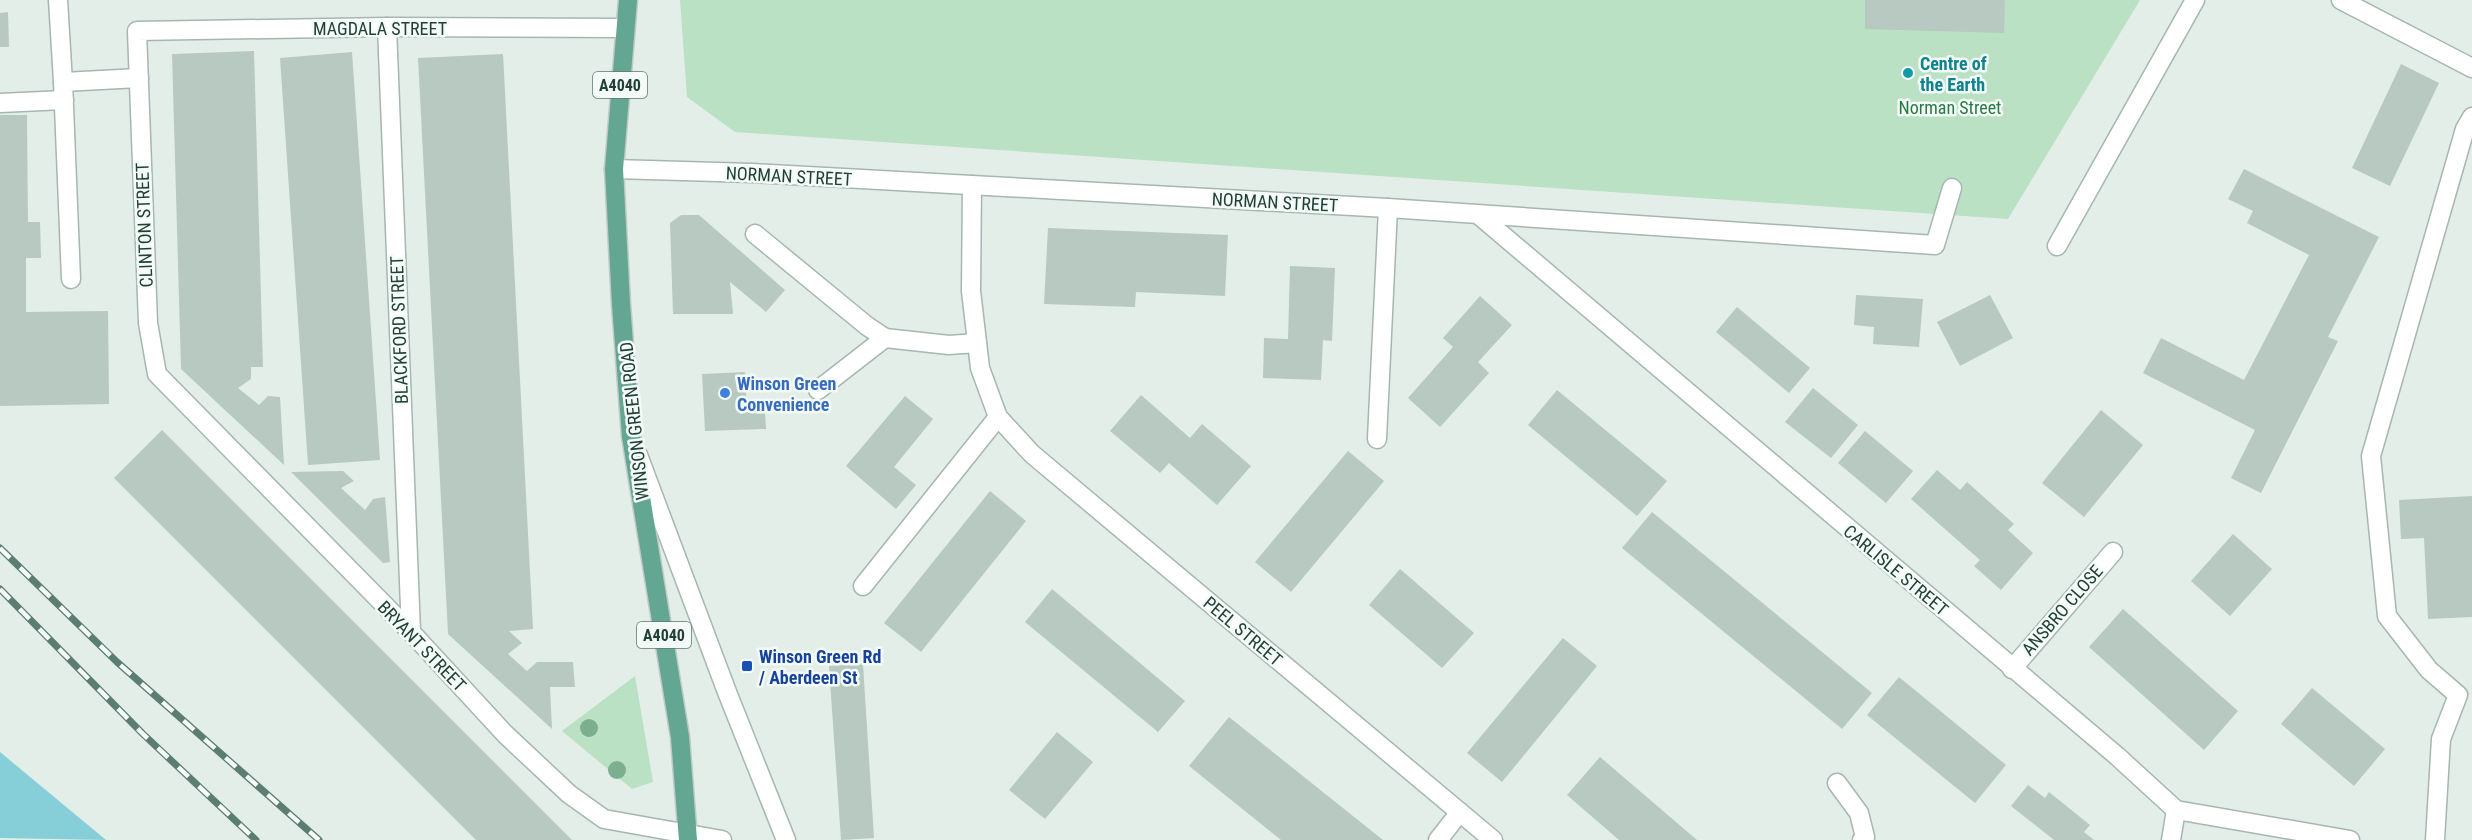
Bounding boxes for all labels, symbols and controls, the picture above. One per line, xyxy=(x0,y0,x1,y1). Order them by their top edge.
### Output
street label: MAGDALA STREET xyxy=(313,18,447,39)
place label: Centre of the Earth xyxy=(1920,53,1987,95)
marker: Centre of the Earth xyxy=(1901,66,1915,80)
road number: A4040 xyxy=(593,72,647,98)
park label: Norman Street xyxy=(1899,97,2001,118)
street label: CLINTON STREET xyxy=(131,162,157,288)
street label: NORMAN STREET xyxy=(725,162,853,190)
street label: NORMAN STREET xyxy=(1211,188,1339,216)
street label: BLACKFORD STREET xyxy=(386,256,412,404)
street label: WINSON GREEN ROAD xyxy=(615,341,653,501)
place label: Winson Green Convenience xyxy=(737,373,836,415)
marker: Winson Green Convenience xyxy=(718,386,732,400)
street label: CARLISLE STREET xyxy=(1840,520,1952,620)
street label: ANSBRO CLOSE xyxy=(2017,561,2107,659)
street label: PEEL STREET xyxy=(1199,592,1287,670)
street label: BRYANT STREET xyxy=(374,596,470,696)
road number: A4040 xyxy=(637,622,691,648)
place label: Winson Green Rd / Aberdeen St xyxy=(758,646,881,688)
marker: Winson Green Rd / Aberdeen St xyxy=(740,659,754,673)

